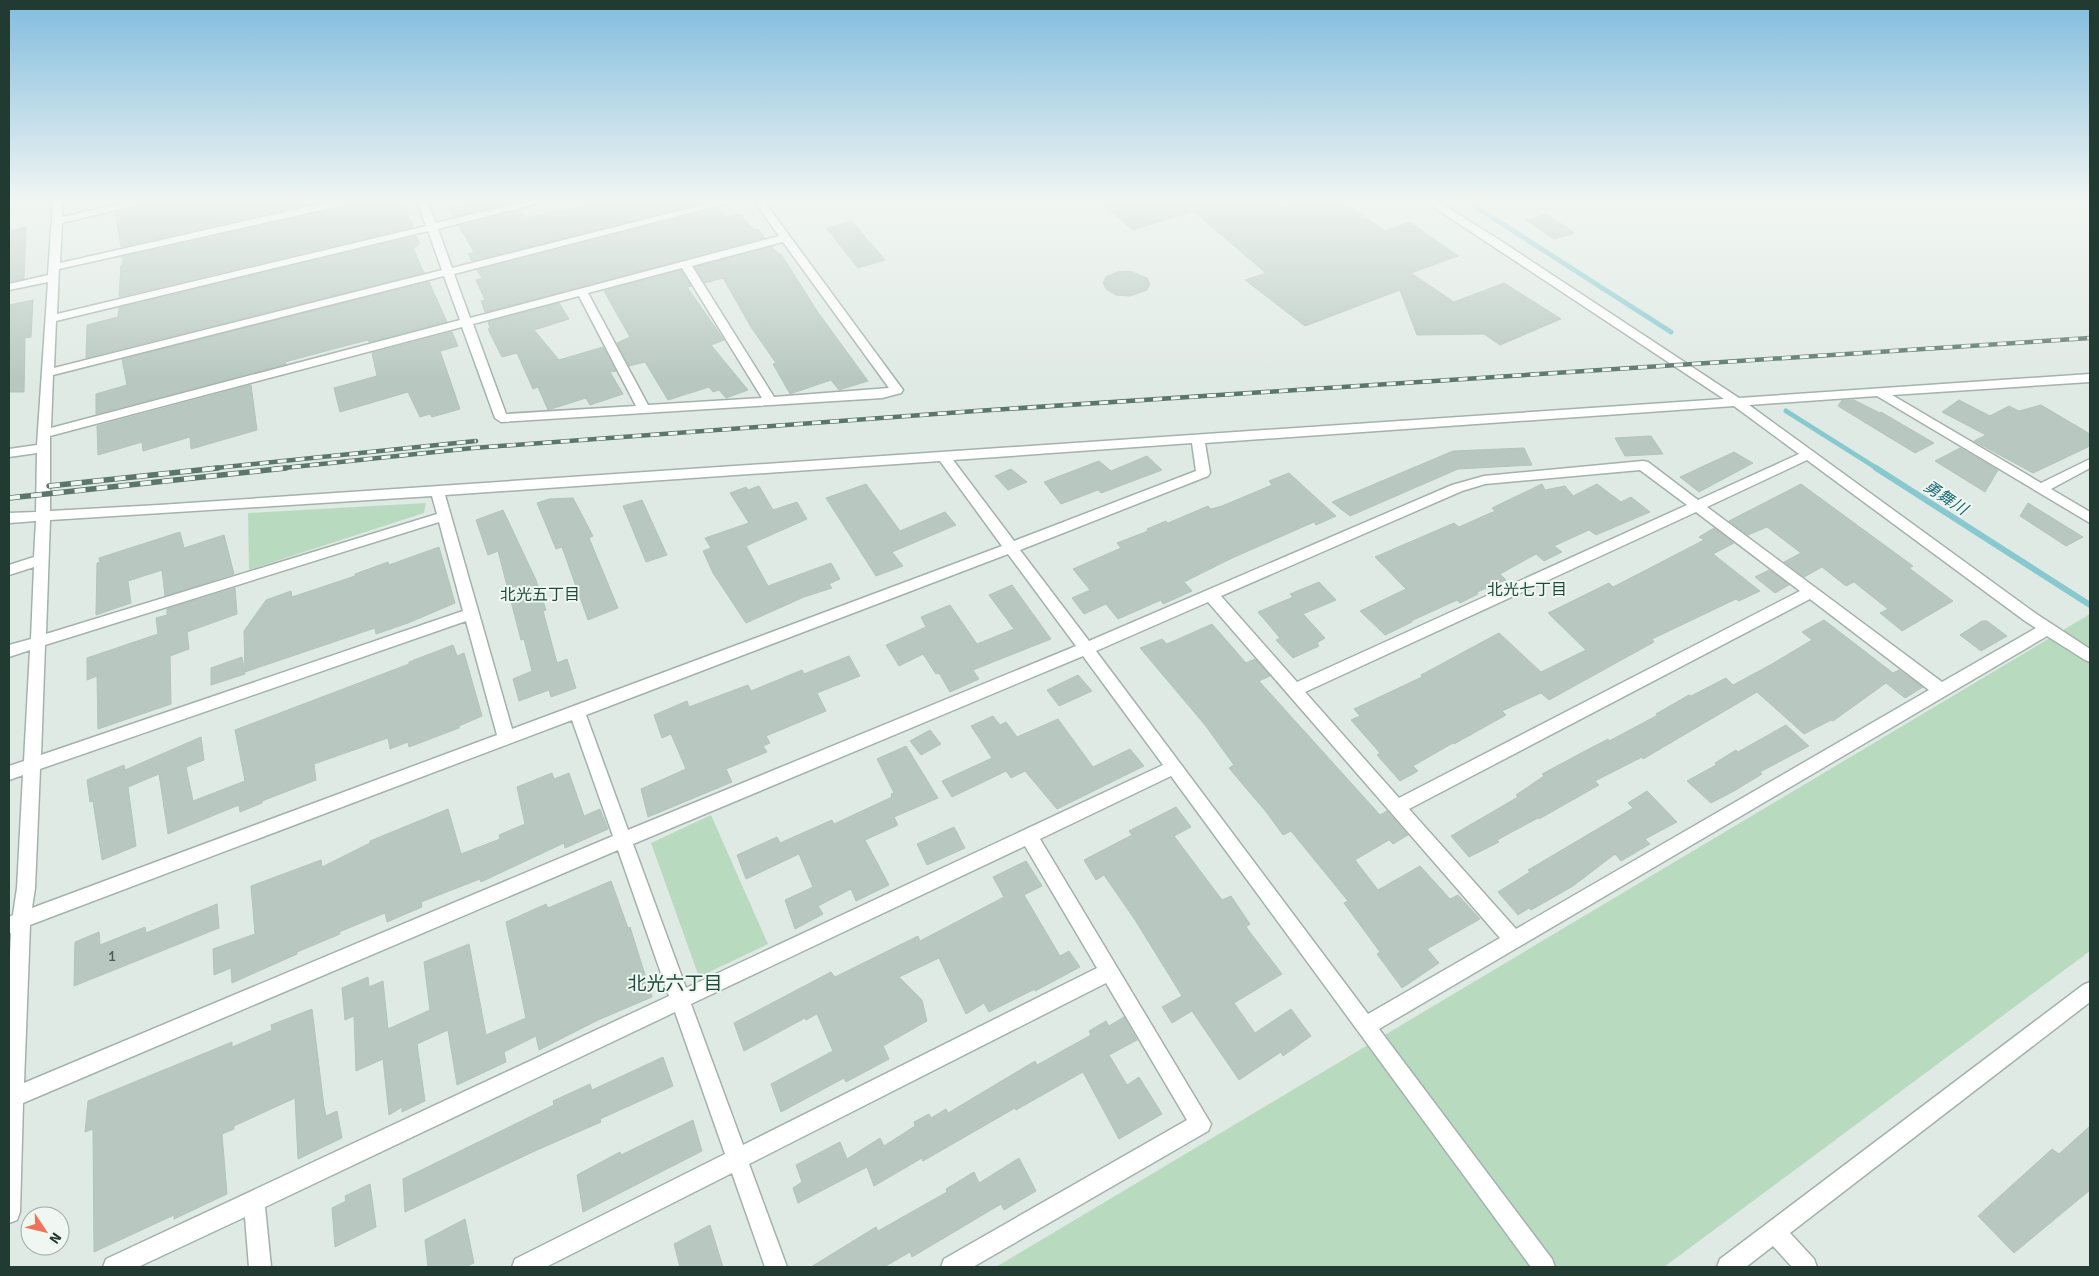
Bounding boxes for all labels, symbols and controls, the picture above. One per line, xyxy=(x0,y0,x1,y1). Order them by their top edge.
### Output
water label: 勇舞川 xyxy=(1920,476,1973,520)
district label: 北光七丁目 xyxy=(1487,580,1567,600)
district label: 北光五丁目 xyxy=(500,585,580,605)
house number: 1 xyxy=(108,947,116,965)
district label: 北光六丁目 xyxy=(627,972,723,996)
north arrow xyxy=(20,1206,70,1256)
text: N xyxy=(45,1229,65,1247)

